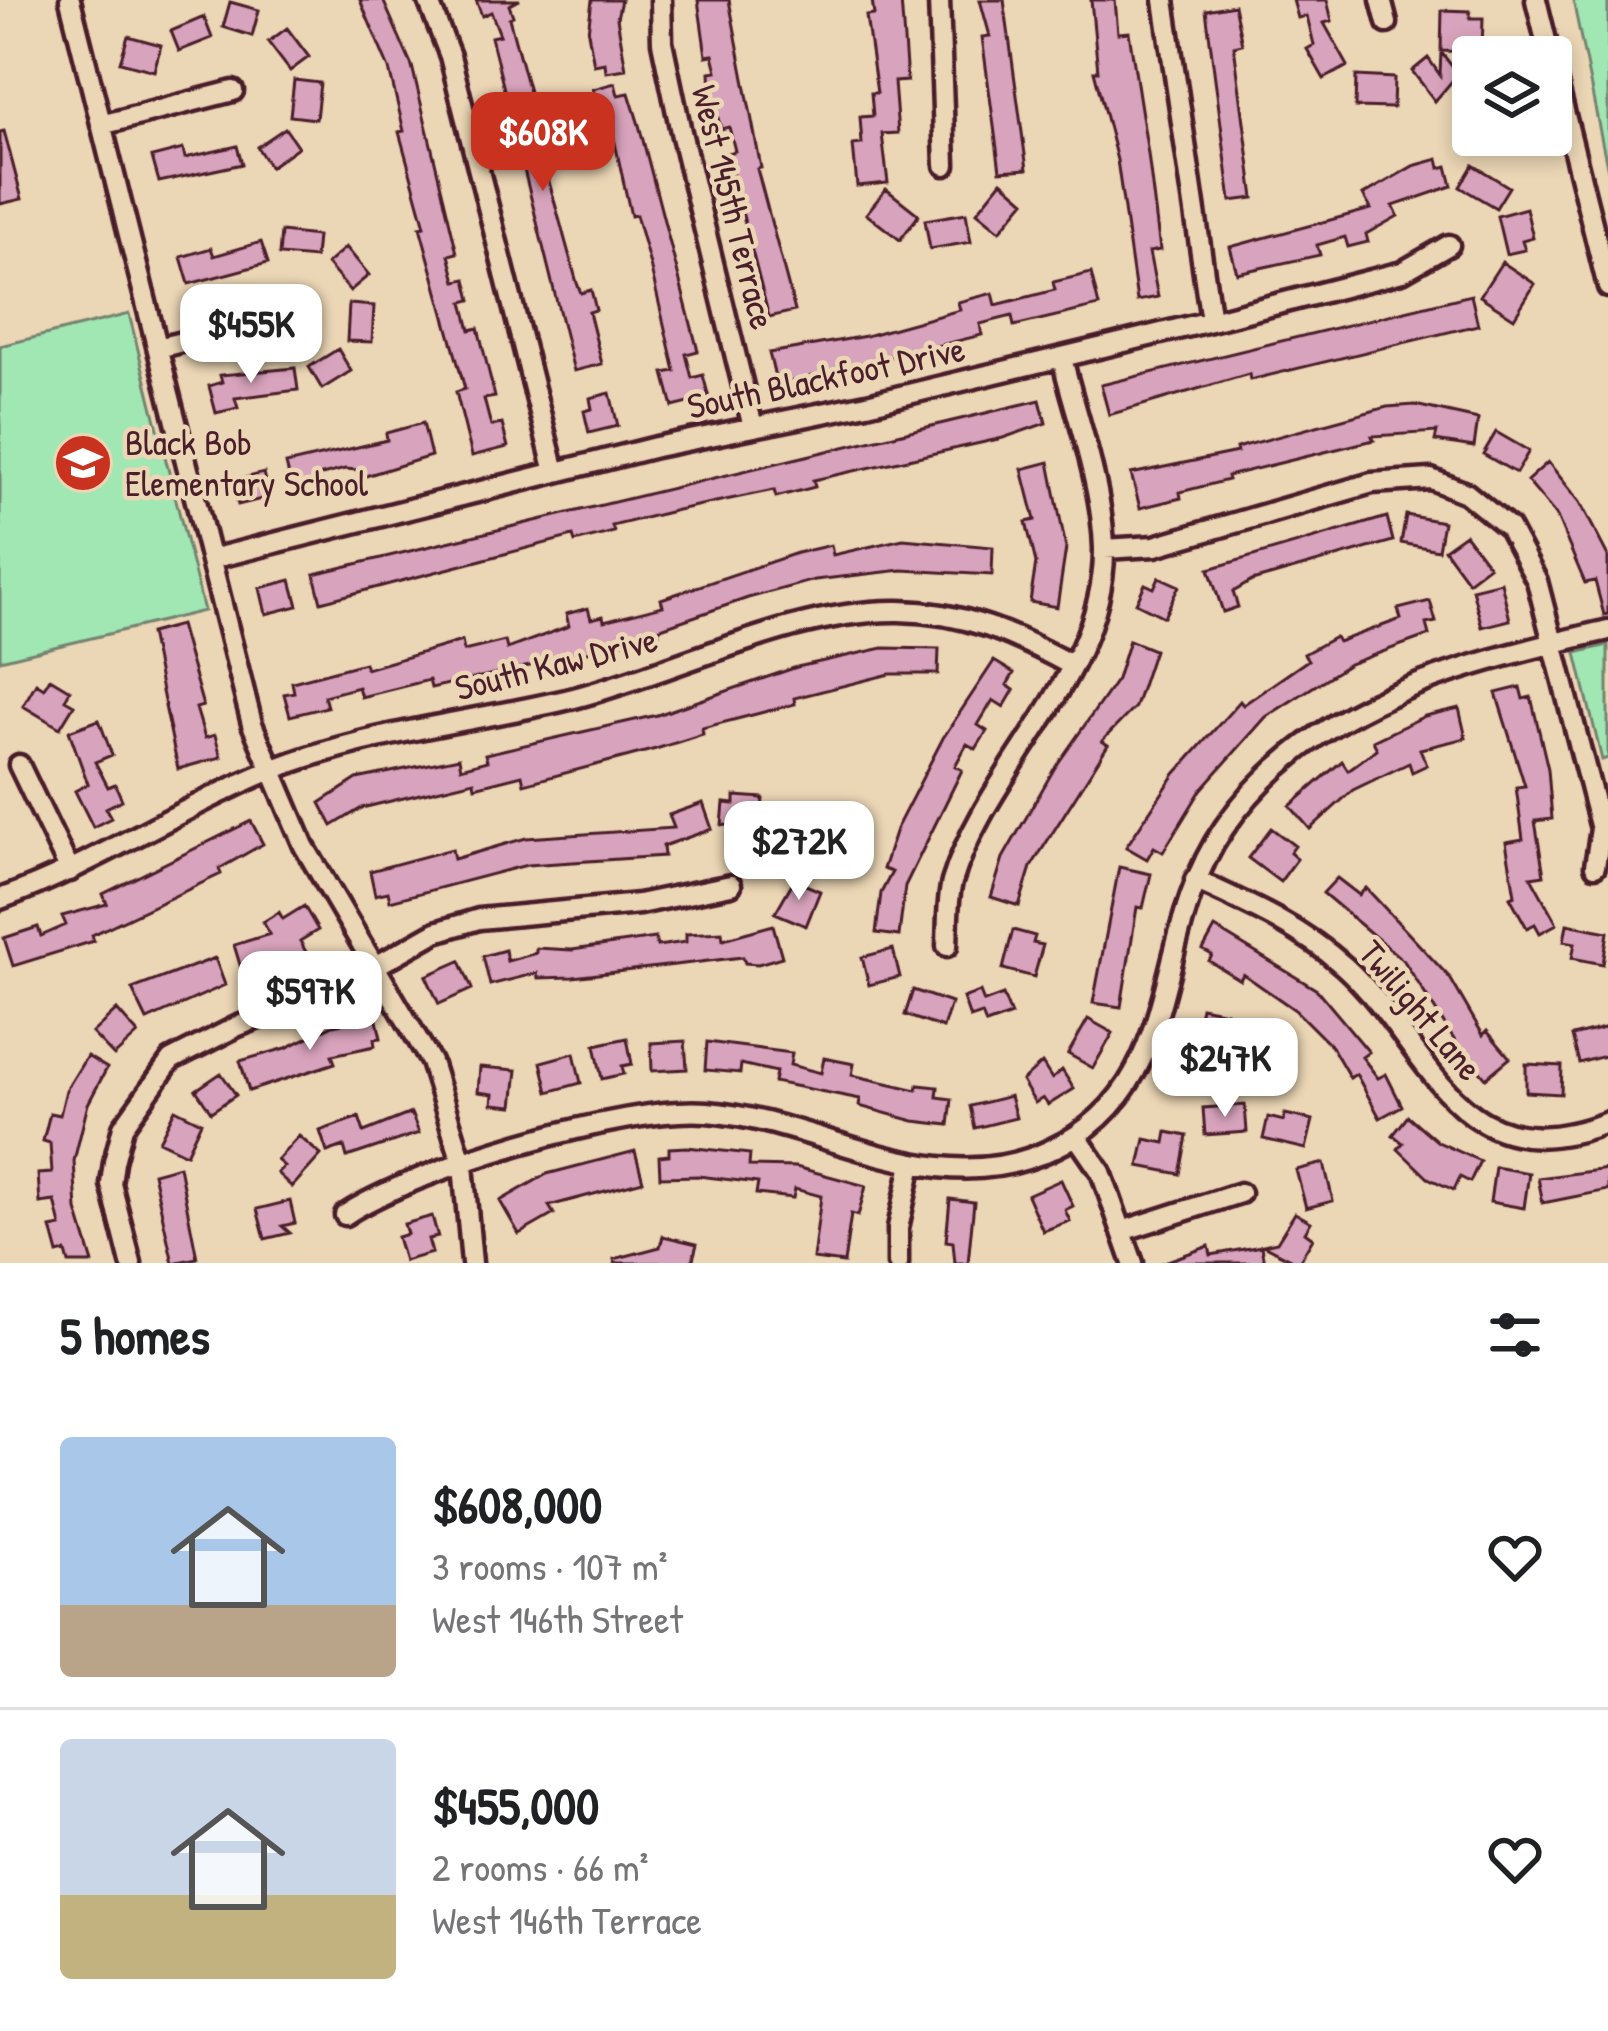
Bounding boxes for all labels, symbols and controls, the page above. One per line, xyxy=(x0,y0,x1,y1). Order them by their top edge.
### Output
map controls xyxy=(1452,36,1572,156)
button: layers xyxy=(1452,36,1572,156)
street label: West 145th Terrace xyxy=(680,80,788,334)
pin: $608K xyxy=(459,92,627,194)
text: $608K xyxy=(498,104,588,157)
pin: $455K xyxy=(167,284,335,386)
text: $455K xyxy=(207,296,295,349)
street label: South Blackfoot Drive xyxy=(683,323,969,430)
place label: Black Bob Elementary School xyxy=(125,417,368,507)
school or university icon: Black Bob Elementary School xyxy=(52,432,114,494)
street label: South Kaw Drive xyxy=(450,614,662,711)
pin: $272K xyxy=(715,801,883,903)
text: $272K xyxy=(751,813,847,866)
street label: Twilight Lane xyxy=(1348,929,1495,1090)
pin: $597K xyxy=(226,951,394,1053)
text: $597K xyxy=(265,963,355,1016)
pin: $247K xyxy=(1141,1018,1309,1120)
text: $247K xyxy=(1179,1030,1271,1083)
text: 5 homes xyxy=(60,1301,210,1370)
icon: filters xyxy=(1482,1302,1548,1368)
text: $608,000 xyxy=(432,1470,602,1539)
icon: home xyxy=(156,1485,300,1629)
icon: heart xyxy=(1482,1524,1548,1590)
text: 3 rooms · 107 m² xyxy=(432,1539,668,1592)
text: West 146th Street xyxy=(432,1592,683,1645)
text: $455,000 xyxy=(432,1771,599,1840)
icon: home xyxy=(156,1787,300,1931)
icon: heart xyxy=(1482,1826,1548,1892)
text: 2 rooms · 66 m² xyxy=(432,1840,649,1893)
text: West 146th Terrace xyxy=(432,1893,702,1946)

